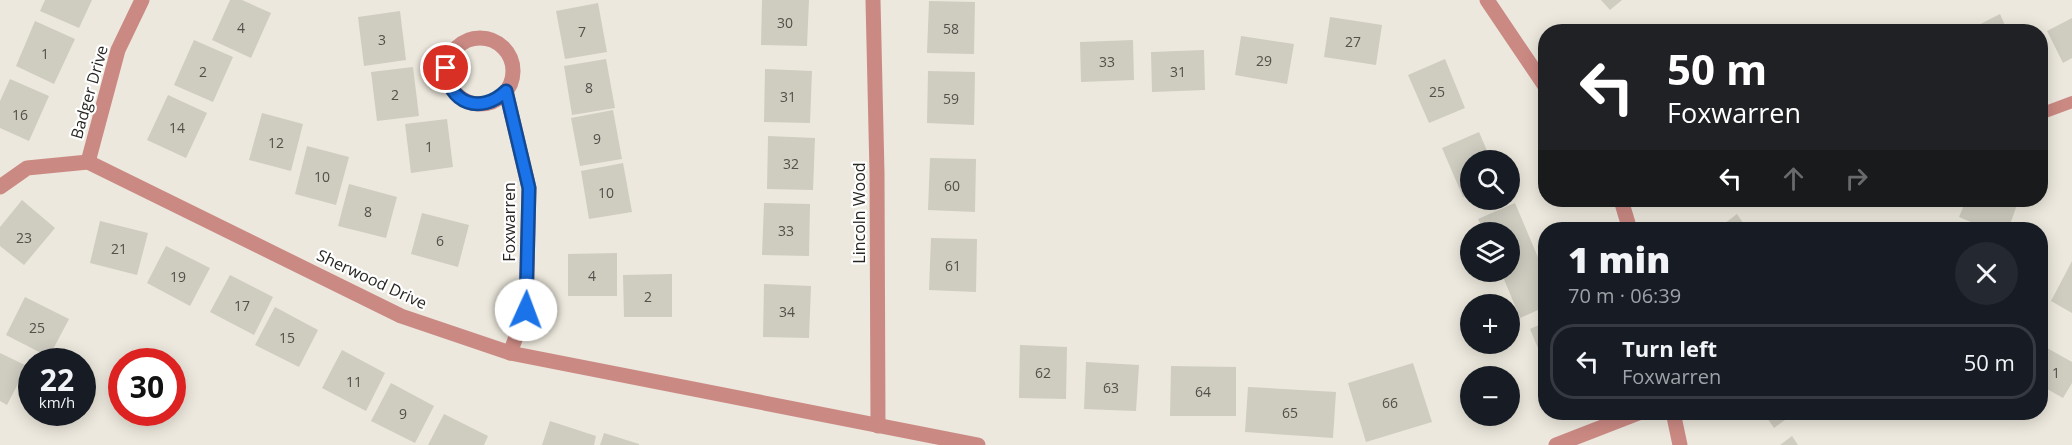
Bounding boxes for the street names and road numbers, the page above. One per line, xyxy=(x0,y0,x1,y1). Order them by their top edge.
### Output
street label: Badger Drive xyxy=(65,43,113,141)
street label: Lincoln Wood xyxy=(848,162,870,264)
street label: Foxwarren xyxy=(498,182,520,262)
street label: Sherwood Drive xyxy=(313,244,431,314)

